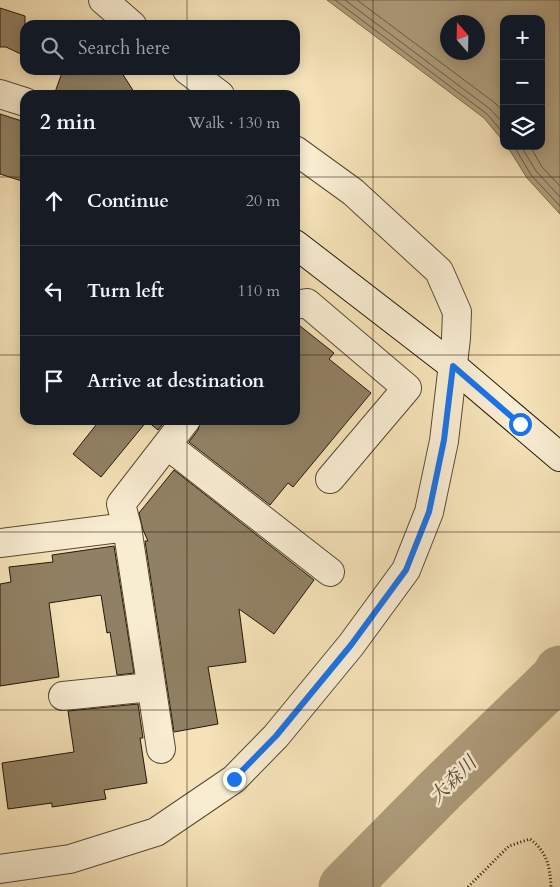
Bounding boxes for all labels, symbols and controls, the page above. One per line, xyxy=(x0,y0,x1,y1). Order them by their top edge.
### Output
north arrow xyxy=(440,15,485,60)
map controls xyxy=(500,15,545,150)
button: + xyxy=(500,15,545,60)
search box xyxy=(20,20,300,75)
icon: search xyxy=(38,34,66,62)
text: Search here xyxy=(78,35,170,61)
button: − xyxy=(500,60,545,105)
button: layers xyxy=(500,105,545,150)
text: 2 min xyxy=(40,108,96,137)
text: Walk · 130 m xyxy=(188,112,280,134)
icon: ahead xyxy=(40,187,68,215)
text: Continue xyxy=(87,188,169,214)
text: 20 m xyxy=(246,190,280,212)
icon: left xyxy=(40,277,68,305)
text: Turn left xyxy=(87,278,164,304)
text: 110 m xyxy=(238,280,280,302)
icon: arrive xyxy=(40,367,68,395)
text: Arrive at destination xyxy=(87,368,264,394)
route start xyxy=(509,413,532,436)
water label: 大森川 xyxy=(424,749,484,809)
route end xyxy=(223,768,246,791)

